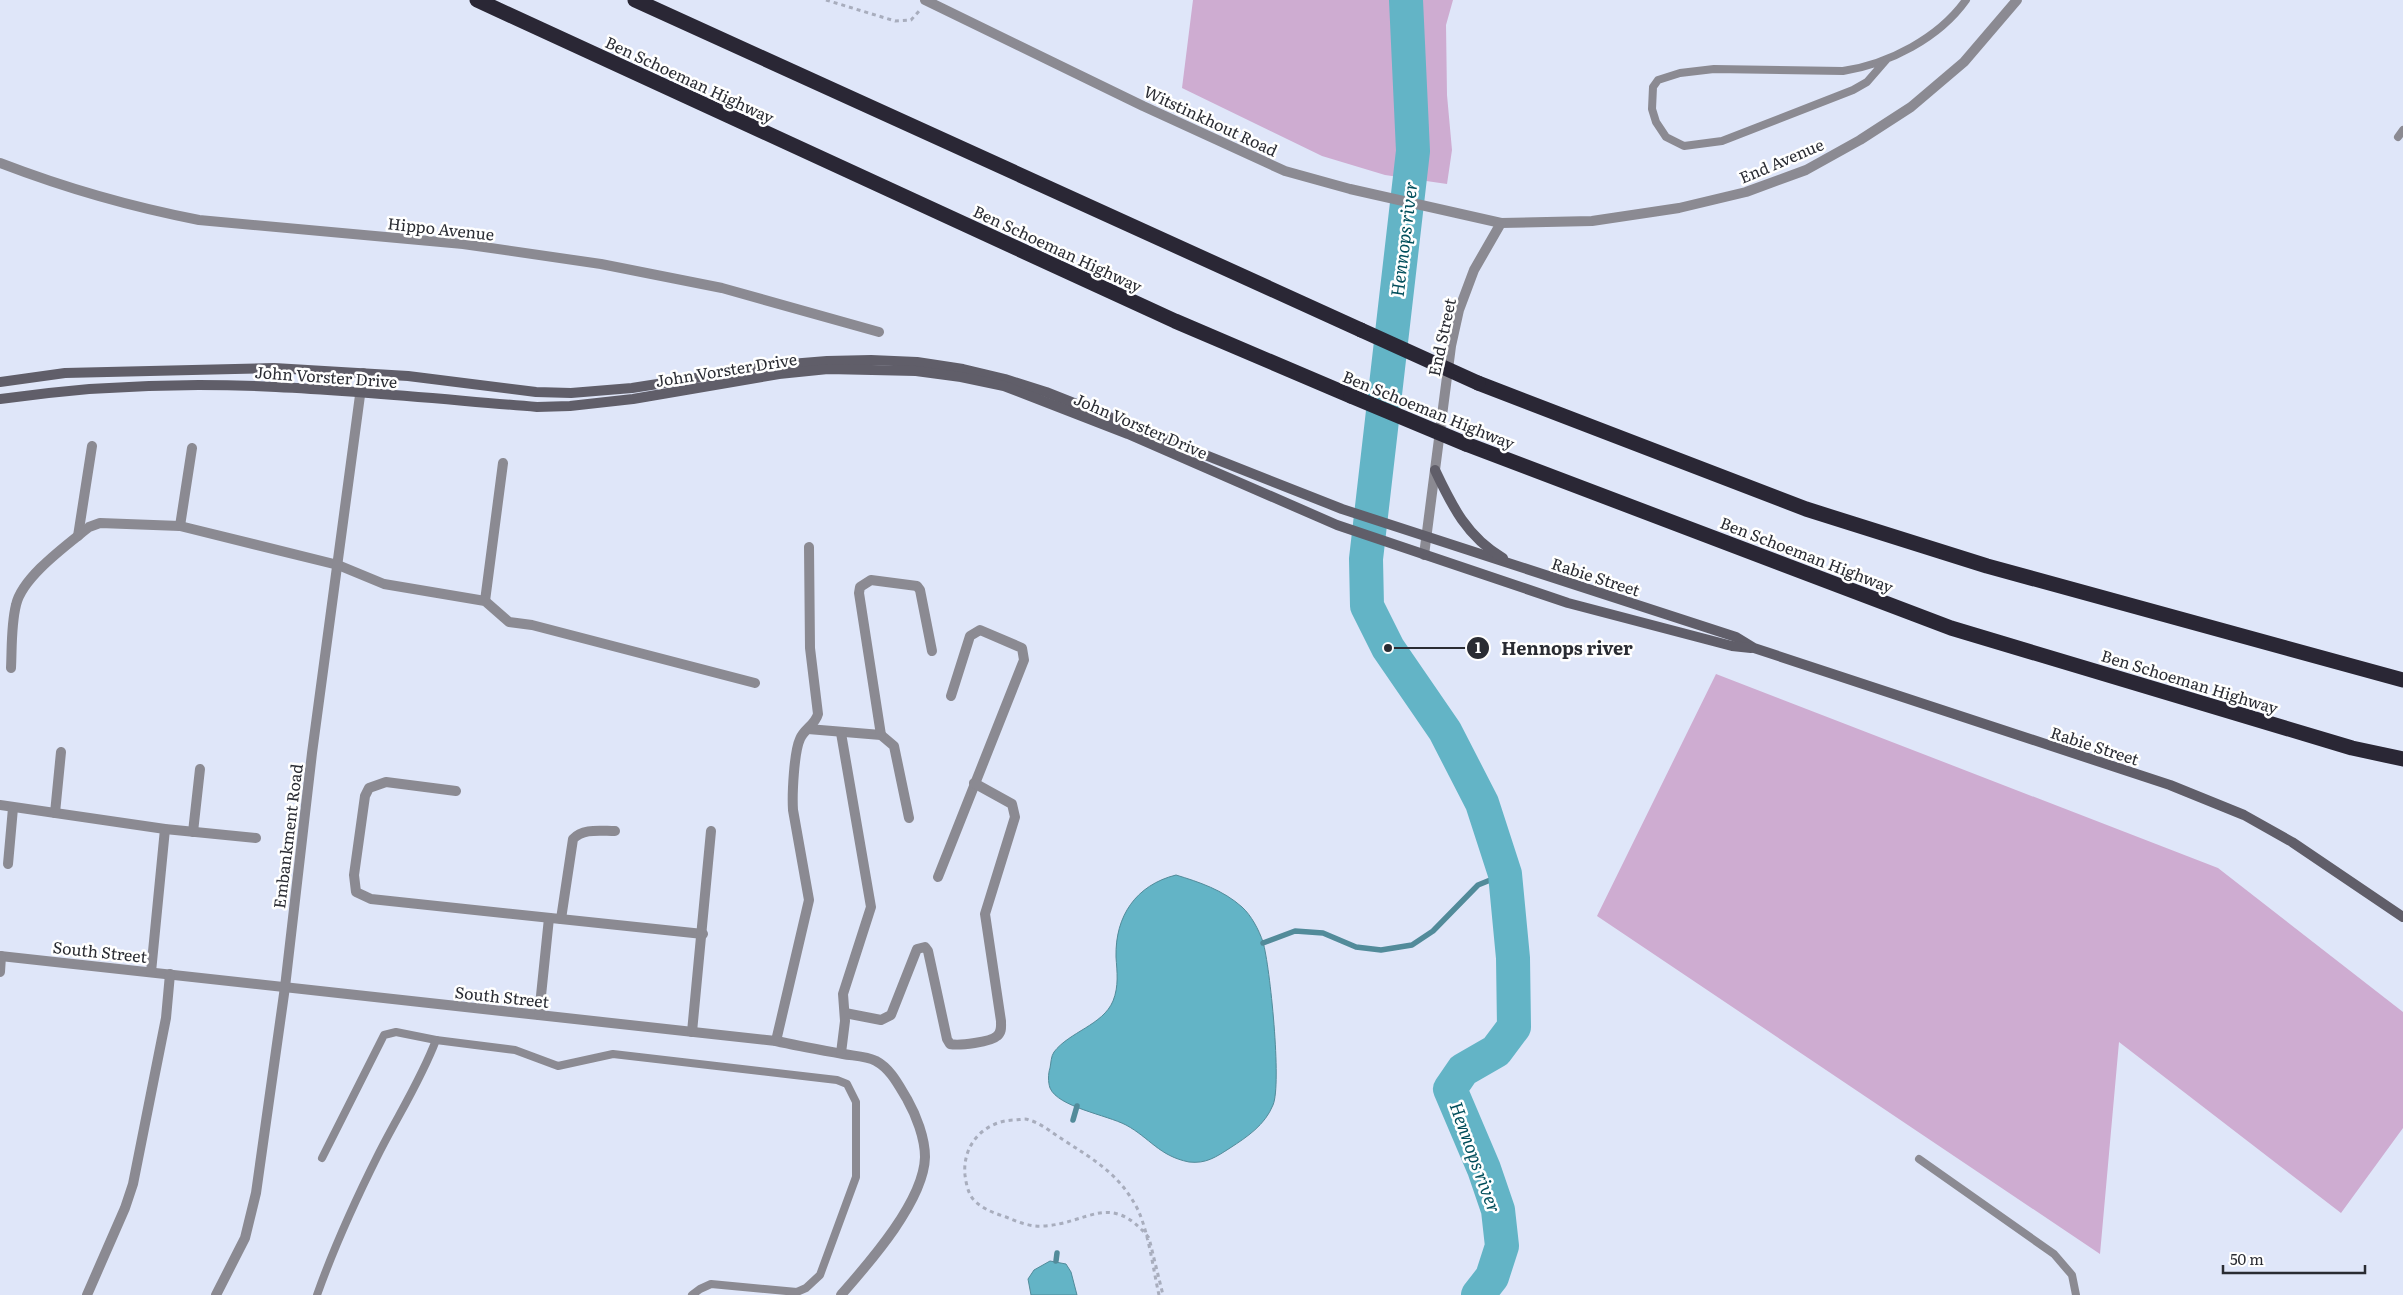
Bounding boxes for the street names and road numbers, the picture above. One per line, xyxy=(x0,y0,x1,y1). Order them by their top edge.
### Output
street label: Ben Schoeman Highway xyxy=(602,29,779,129)
street label: Witstinkhout Road xyxy=(1140,78,1282,162)
street label: End Avenue xyxy=(1735,131,1827,189)
street label: Ben Schoeman Highway xyxy=(970,198,1147,298)
street label: Hippo Avenue xyxy=(386,210,496,246)
street label: End Street xyxy=(1421,295,1461,378)
street label: John Vorster Drive xyxy=(653,346,799,392)
street label: John Vorster Drive xyxy=(254,359,398,393)
street label: Ben Schoeman Highway xyxy=(1339,363,1519,455)
street label: John Vorster Drive xyxy=(1070,386,1212,464)
street label: Ben Schoeman Highway xyxy=(1717,510,1898,598)
street label: Rabie Street xyxy=(1549,550,1644,602)
street label: Ben Schoeman Highway xyxy=(2099,643,2282,720)
street label: Rabie Street xyxy=(2048,719,2143,771)
street label: Embankment Road xyxy=(266,762,308,910)
street label: South Street xyxy=(52,934,149,968)
street label: South Street xyxy=(454,979,551,1013)

